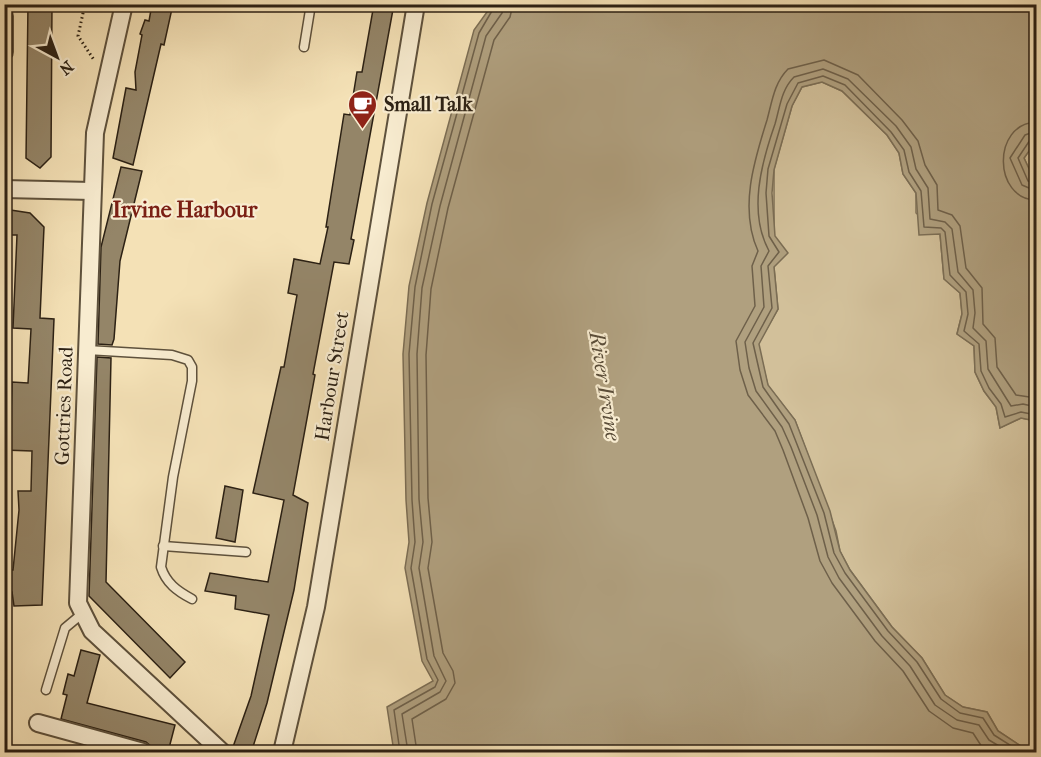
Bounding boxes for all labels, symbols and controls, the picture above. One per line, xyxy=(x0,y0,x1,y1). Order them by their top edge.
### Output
north arrow xyxy=(27,27,87,87)
text: N xyxy=(55,57,77,80)
cafe icon: Small Talk xyxy=(347,88,379,130)
place label: Small Talk xyxy=(384,93,473,116)
district label: Irvine Harbour xyxy=(113,197,258,223)
street label: Harbour Street xyxy=(310,310,354,442)
water label: River Irvine xyxy=(584,328,626,443)
street label: Gottries Road xyxy=(50,345,78,466)

